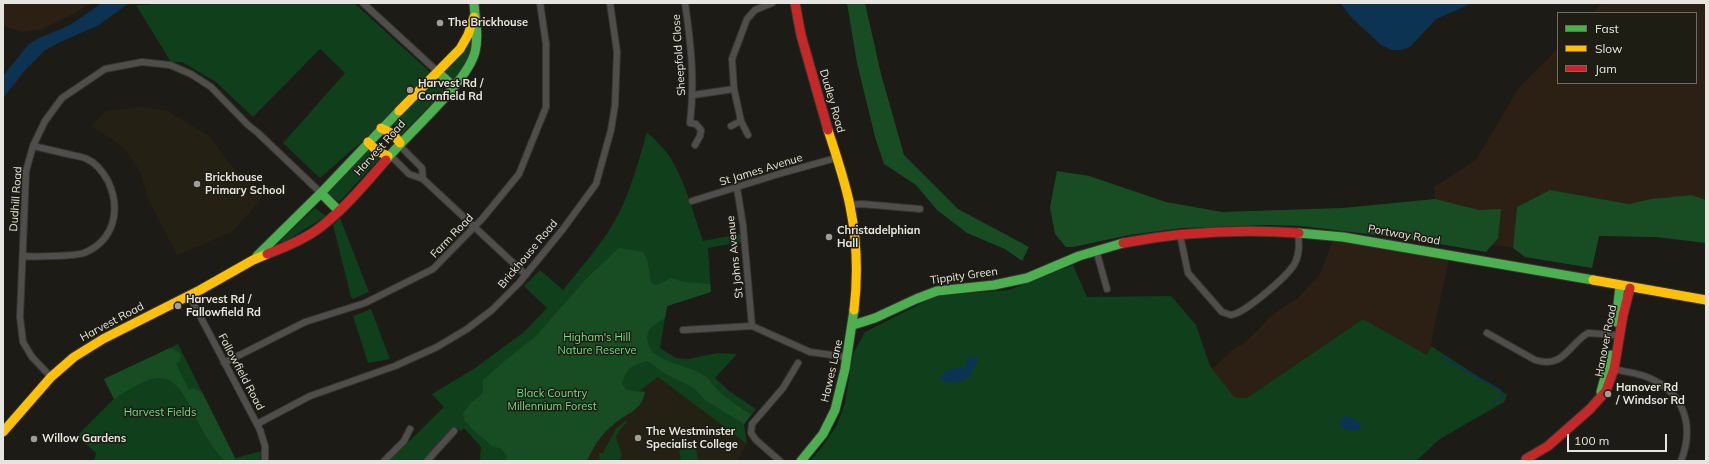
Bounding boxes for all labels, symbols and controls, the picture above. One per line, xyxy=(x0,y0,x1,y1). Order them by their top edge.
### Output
legend xyxy=(1557,12,1697,84)
street label: Sheepfold Close xyxy=(670,14,688,96)
place label: The Brickhouse xyxy=(448,16,528,30)
marker: The Brickhouse xyxy=(435,18,445,28)
text: Fast xyxy=(1595,21,1619,36)
text: Slow xyxy=(1595,41,1623,56)
text: Jam xyxy=(1595,61,1617,76)
street label: Dudley Road xyxy=(817,68,847,134)
place label: Harvest Rd / Cornfield Rd xyxy=(418,77,483,103)
marker: Harvest Rd / Cornfield Rd xyxy=(405,85,415,95)
street label: Harvest Road xyxy=(352,118,408,178)
street label: St James Avenue xyxy=(718,151,804,189)
street label: Dudhill Road xyxy=(7,166,25,232)
place label: Brickhouse Primary School xyxy=(205,171,285,197)
marker: Brickhouse Primary School xyxy=(192,179,202,189)
street label: Farm Road xyxy=(428,211,476,261)
street label: St Johns Avenue xyxy=(724,215,746,299)
street label: Brickhouse Road xyxy=(495,217,561,291)
street label: Portway Road xyxy=(1367,222,1441,248)
place label: Christadelphian Hall xyxy=(837,224,920,250)
marker: Christadelphian Hall xyxy=(824,232,834,242)
street label: Tippity Green xyxy=(929,265,999,287)
place label: Harvest Rd / Fallowfield Rd xyxy=(186,293,261,319)
street label: Harvest Road xyxy=(78,300,146,344)
marker: Harvest Rd / Fallowfield Rd xyxy=(173,301,183,311)
street label: Hanover Road xyxy=(1593,304,1619,378)
street label: Fallowfield Road xyxy=(215,331,267,413)
park label: Higham's Hill Nature Reserve xyxy=(558,331,636,357)
street label: Hawes Lane xyxy=(818,338,846,404)
place label: Hanover Rd / Windsor Rd xyxy=(1616,381,1685,407)
park label: Black Country Millennium Forest xyxy=(507,387,597,413)
marker: Hanover Rd / Windsor Rd xyxy=(1603,389,1613,399)
park label: Harvest Fields xyxy=(124,406,196,420)
place label: The Westminster Specialist College xyxy=(646,425,738,451)
scale bar xyxy=(1569,426,1669,452)
place label: Willow Gardens xyxy=(42,432,126,446)
marker: The Westminster Specialist College xyxy=(633,433,643,443)
text: 100 m xyxy=(1574,433,1609,448)
marker: Willow Gardens xyxy=(29,434,39,444)

